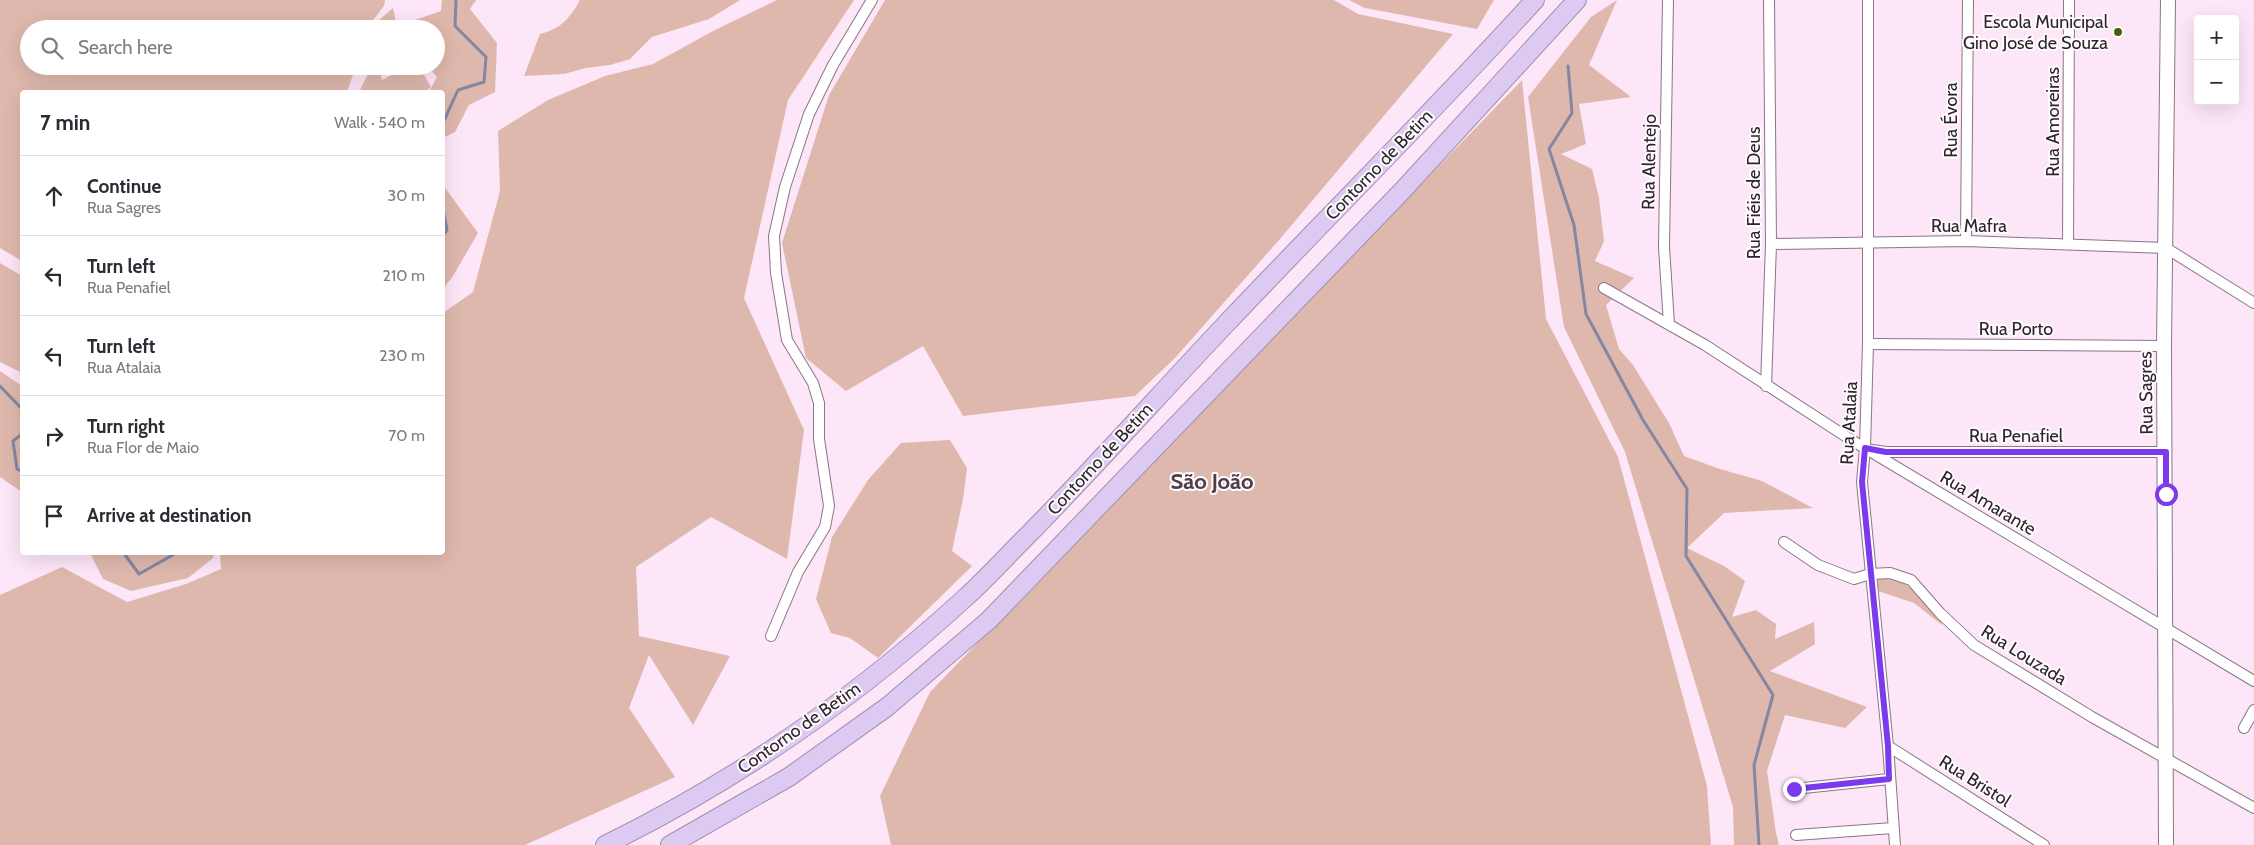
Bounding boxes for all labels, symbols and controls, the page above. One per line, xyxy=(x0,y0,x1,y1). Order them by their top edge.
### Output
place label: Escola Municipal Gino José de Souza xyxy=(1963,11,2109,54)
map controls xyxy=(2194,15,2239,105)
button: + xyxy=(2194,15,2239,60)
search box xyxy=(20,20,445,75)
marker: Escola Municipal Gino José de Souza xyxy=(2112,26,2124,38)
icon: search xyxy=(38,34,66,62)
text: Search here xyxy=(78,36,172,59)
button: − xyxy=(2194,60,2239,105)
street label: Rua Amoreiras xyxy=(2042,67,2064,177)
street label: Rua Évora xyxy=(1940,82,1962,158)
street label: Contorno de Betim xyxy=(1321,105,1437,225)
text: 7 min xyxy=(40,110,90,135)
text: Walk · 540 m xyxy=(334,113,425,132)
street label: Rua Alentejo xyxy=(1637,114,1661,210)
street label: Rua Fiéis de Deus xyxy=(1743,127,1765,259)
text: Continue xyxy=(87,175,161,198)
icon: ahead xyxy=(40,182,68,210)
text: 30 m xyxy=(388,186,425,205)
text: Rua Sagres xyxy=(87,198,161,217)
street label: Rua Mafra xyxy=(1931,215,2007,237)
text: Turn left xyxy=(87,255,155,278)
icon: left xyxy=(40,262,68,290)
text: 210 m xyxy=(383,266,425,285)
text: Rua Penafiel xyxy=(87,278,170,297)
street label: Rua Porto xyxy=(1979,318,2053,340)
text: Turn left xyxy=(87,335,155,358)
icon: left xyxy=(40,342,68,370)
text: 230 m xyxy=(379,346,425,365)
street label: Rua Sagres xyxy=(2134,351,2158,435)
text: Rua Atalaia xyxy=(87,358,161,377)
street label: Rua Atalaia xyxy=(1836,380,1862,465)
street label: Contorno de Betim xyxy=(1042,398,1158,520)
text: Turn right xyxy=(87,415,165,438)
icon: right xyxy=(40,422,68,450)
street label: Rua Penafiel xyxy=(1969,425,2064,447)
text: 70 m xyxy=(388,426,425,445)
text: Rua Flor de Maio xyxy=(87,438,199,457)
street label: Rua Amarante xyxy=(1936,466,2040,540)
district label: São João xyxy=(1170,468,1254,495)
route start xyxy=(2155,483,2178,506)
icon: arrive xyxy=(40,502,68,530)
text: Arrive at destination xyxy=(87,504,251,527)
street label: Rua Louzada xyxy=(1977,620,2071,690)
street label: Contorno de Betim xyxy=(733,677,865,779)
street label: Rua Bristol xyxy=(1935,750,2016,812)
route end xyxy=(1783,778,1806,801)

